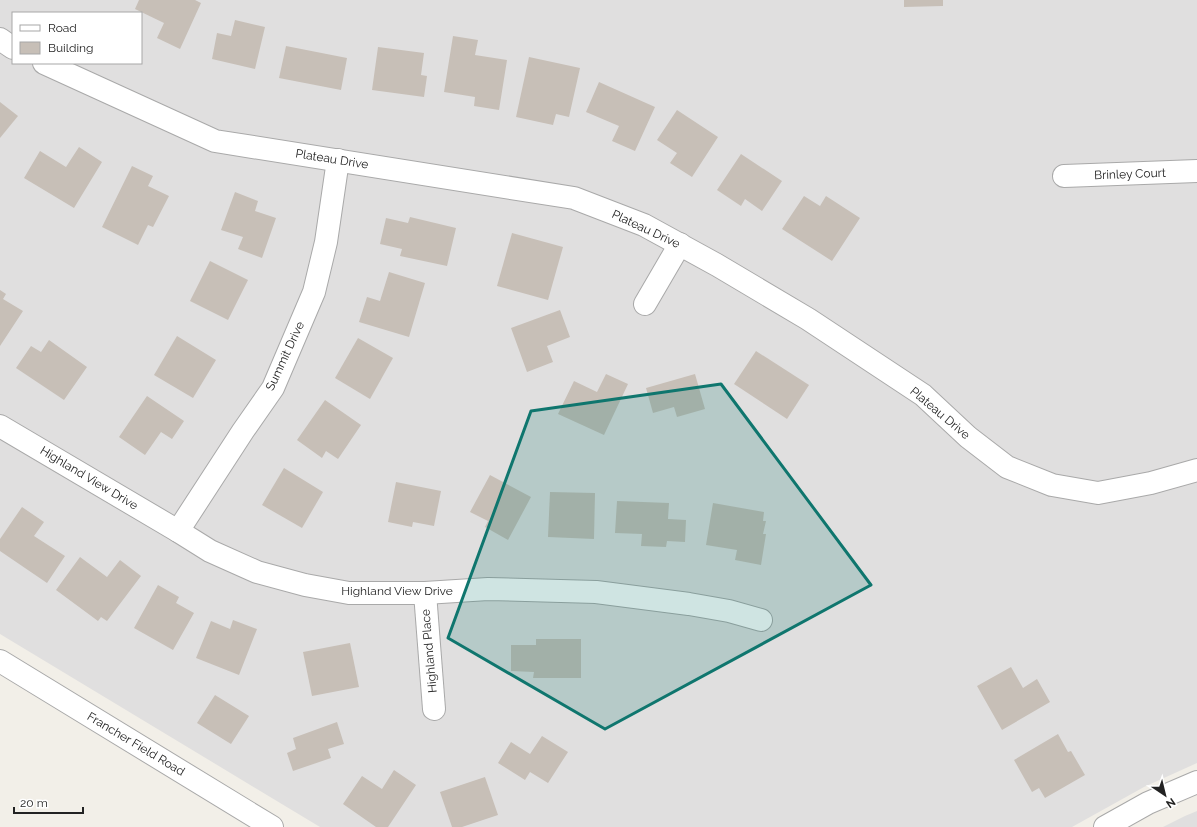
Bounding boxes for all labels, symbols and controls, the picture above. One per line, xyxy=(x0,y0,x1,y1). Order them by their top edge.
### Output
legend xyxy=(12,12,142,64)
text: Road xyxy=(48,21,77,35)
text: Building xyxy=(48,41,94,55)
street label: Plateau Drive xyxy=(295,146,369,172)
street label: Brinley Court xyxy=(1094,166,1166,182)
street label: Plateau Drive xyxy=(610,207,682,251)
street label: Summit Drive xyxy=(263,319,307,393)
street label: Plateau Drive xyxy=(907,384,973,442)
street label: Highland View Drive xyxy=(38,443,140,513)
street label: Highland View Drive xyxy=(341,584,453,598)
street label: Highland Place xyxy=(418,609,440,693)
street label: Francher Field Road xyxy=(85,709,187,779)
north arrow xyxy=(1145,775,1185,815)
scale bar xyxy=(14,789,83,815)
text: N xyxy=(1163,795,1178,811)
text: 20 m xyxy=(20,796,48,810)

